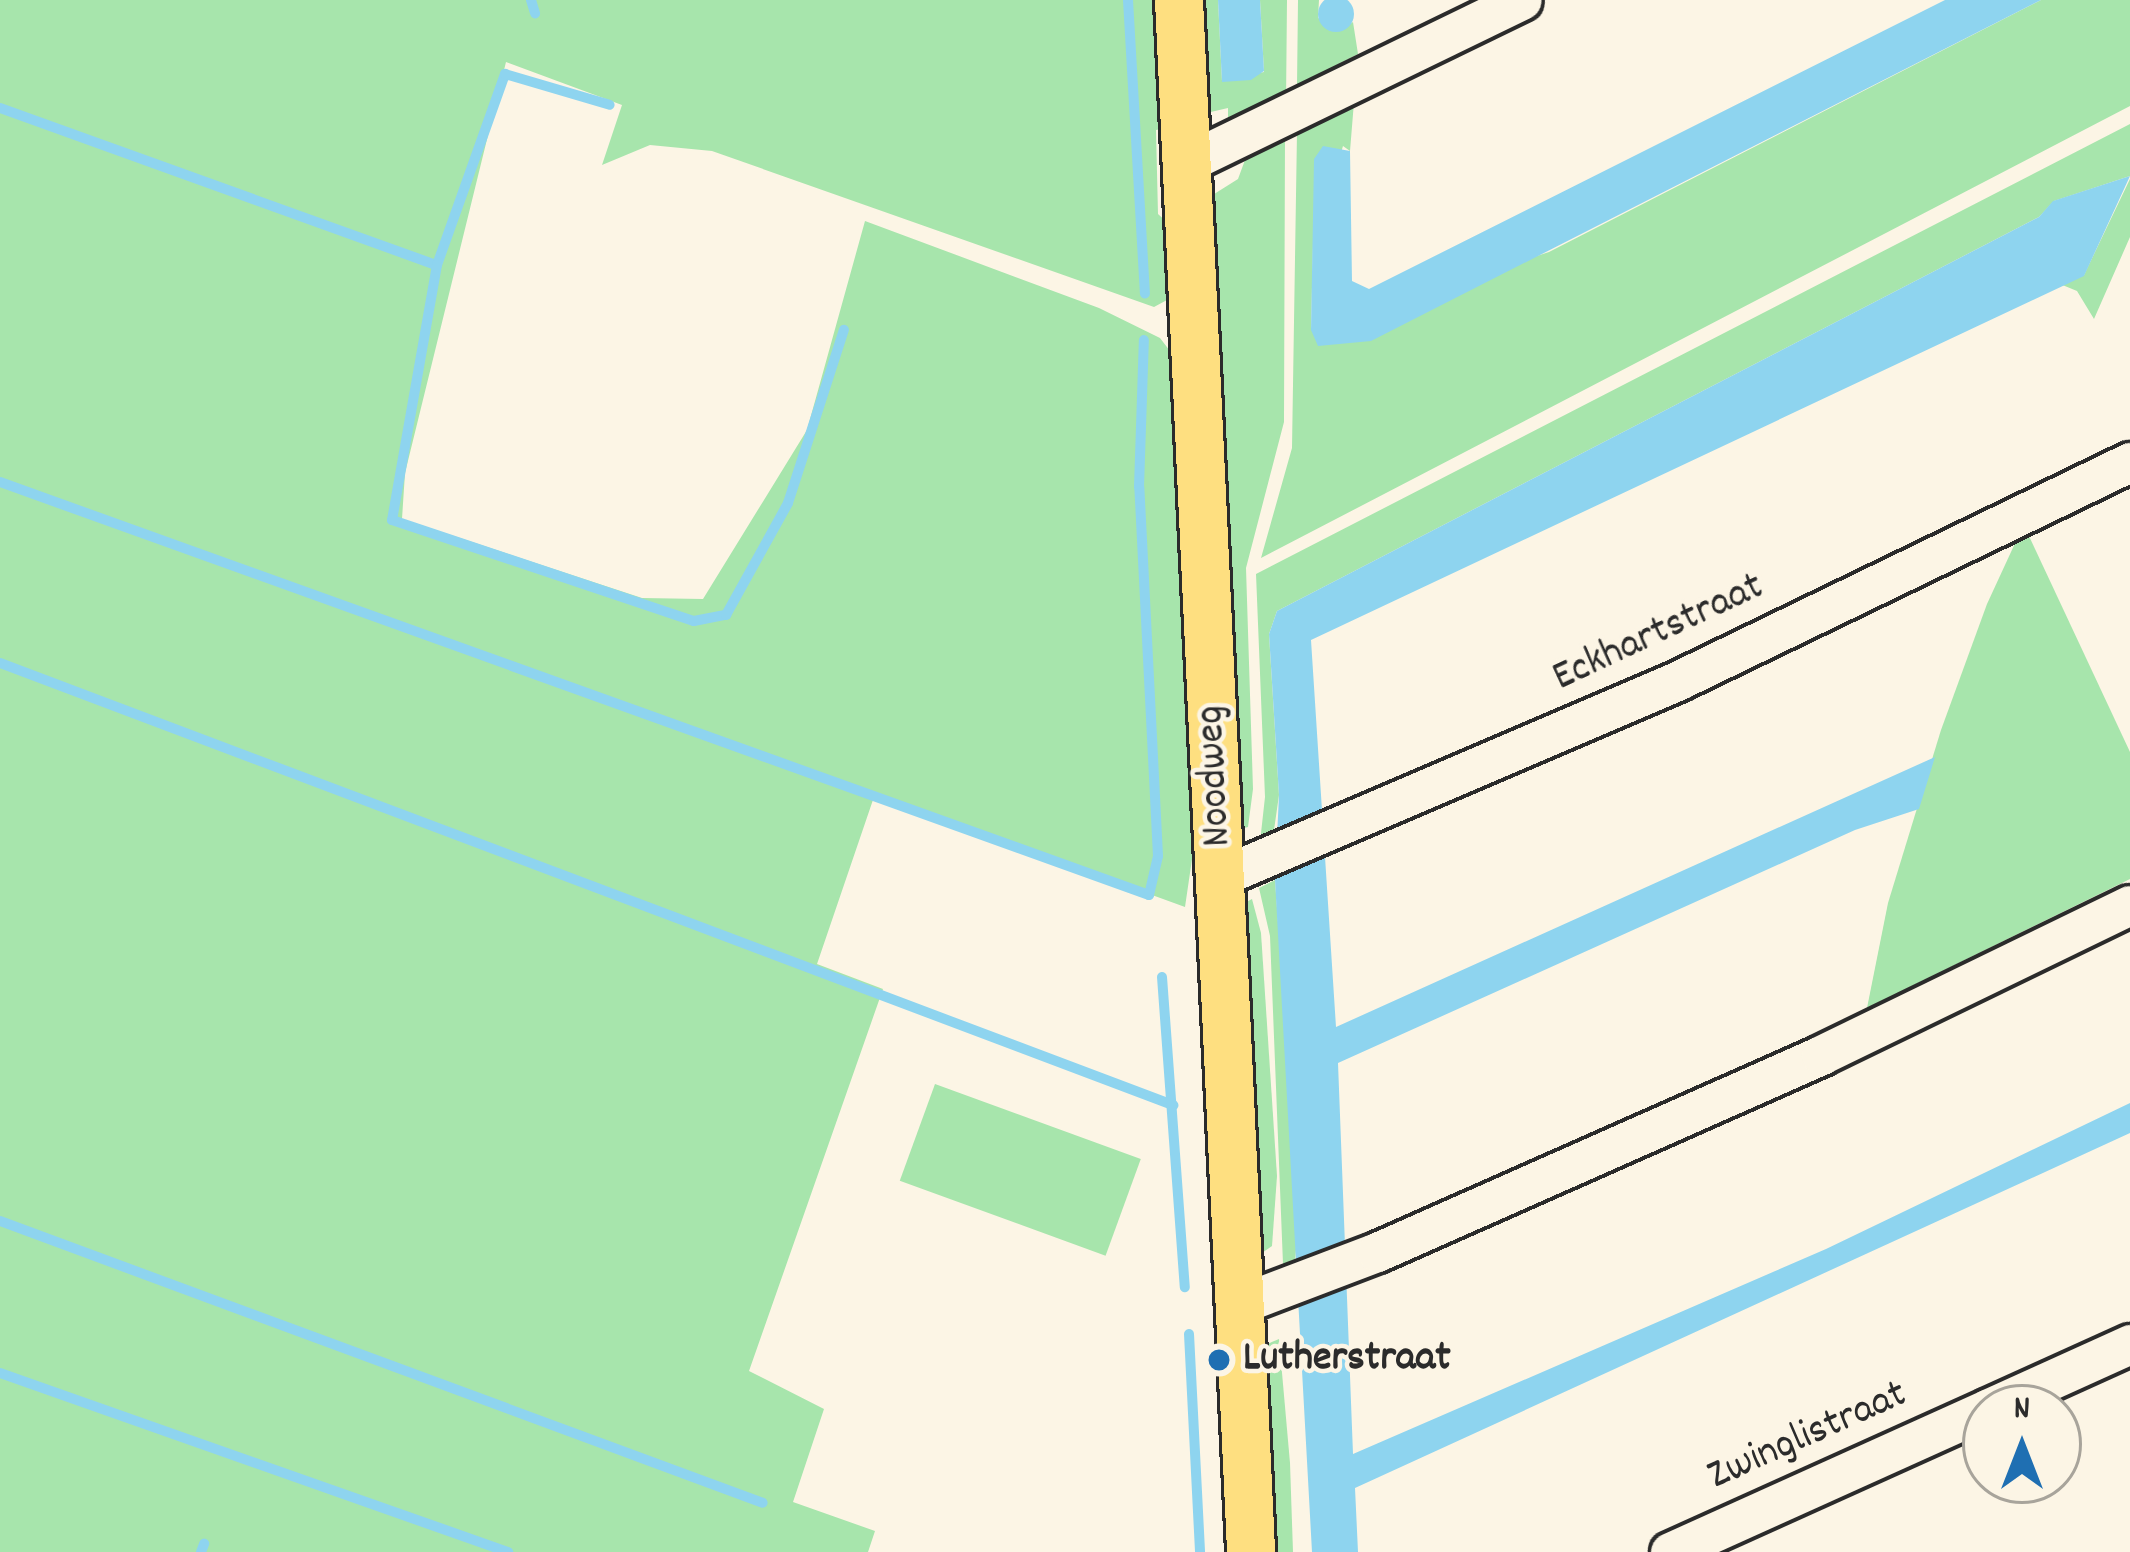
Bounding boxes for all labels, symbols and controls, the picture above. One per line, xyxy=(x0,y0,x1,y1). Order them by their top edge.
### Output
street label: Eckhartstraat xyxy=(1546,563,1772,705)
street label: Noodweg xyxy=(1187,704,1245,848)
place label: Lutherstraat xyxy=(1243,1335,1451,1385)
marker: Lutherstraat xyxy=(1206,1347,1232,1373)
street label: Zwinglistraat xyxy=(1701,1371,1915,1503)
north arrow xyxy=(1962,1384,2082,1504)
text: N xyxy=(2014,1387,2030,1434)

